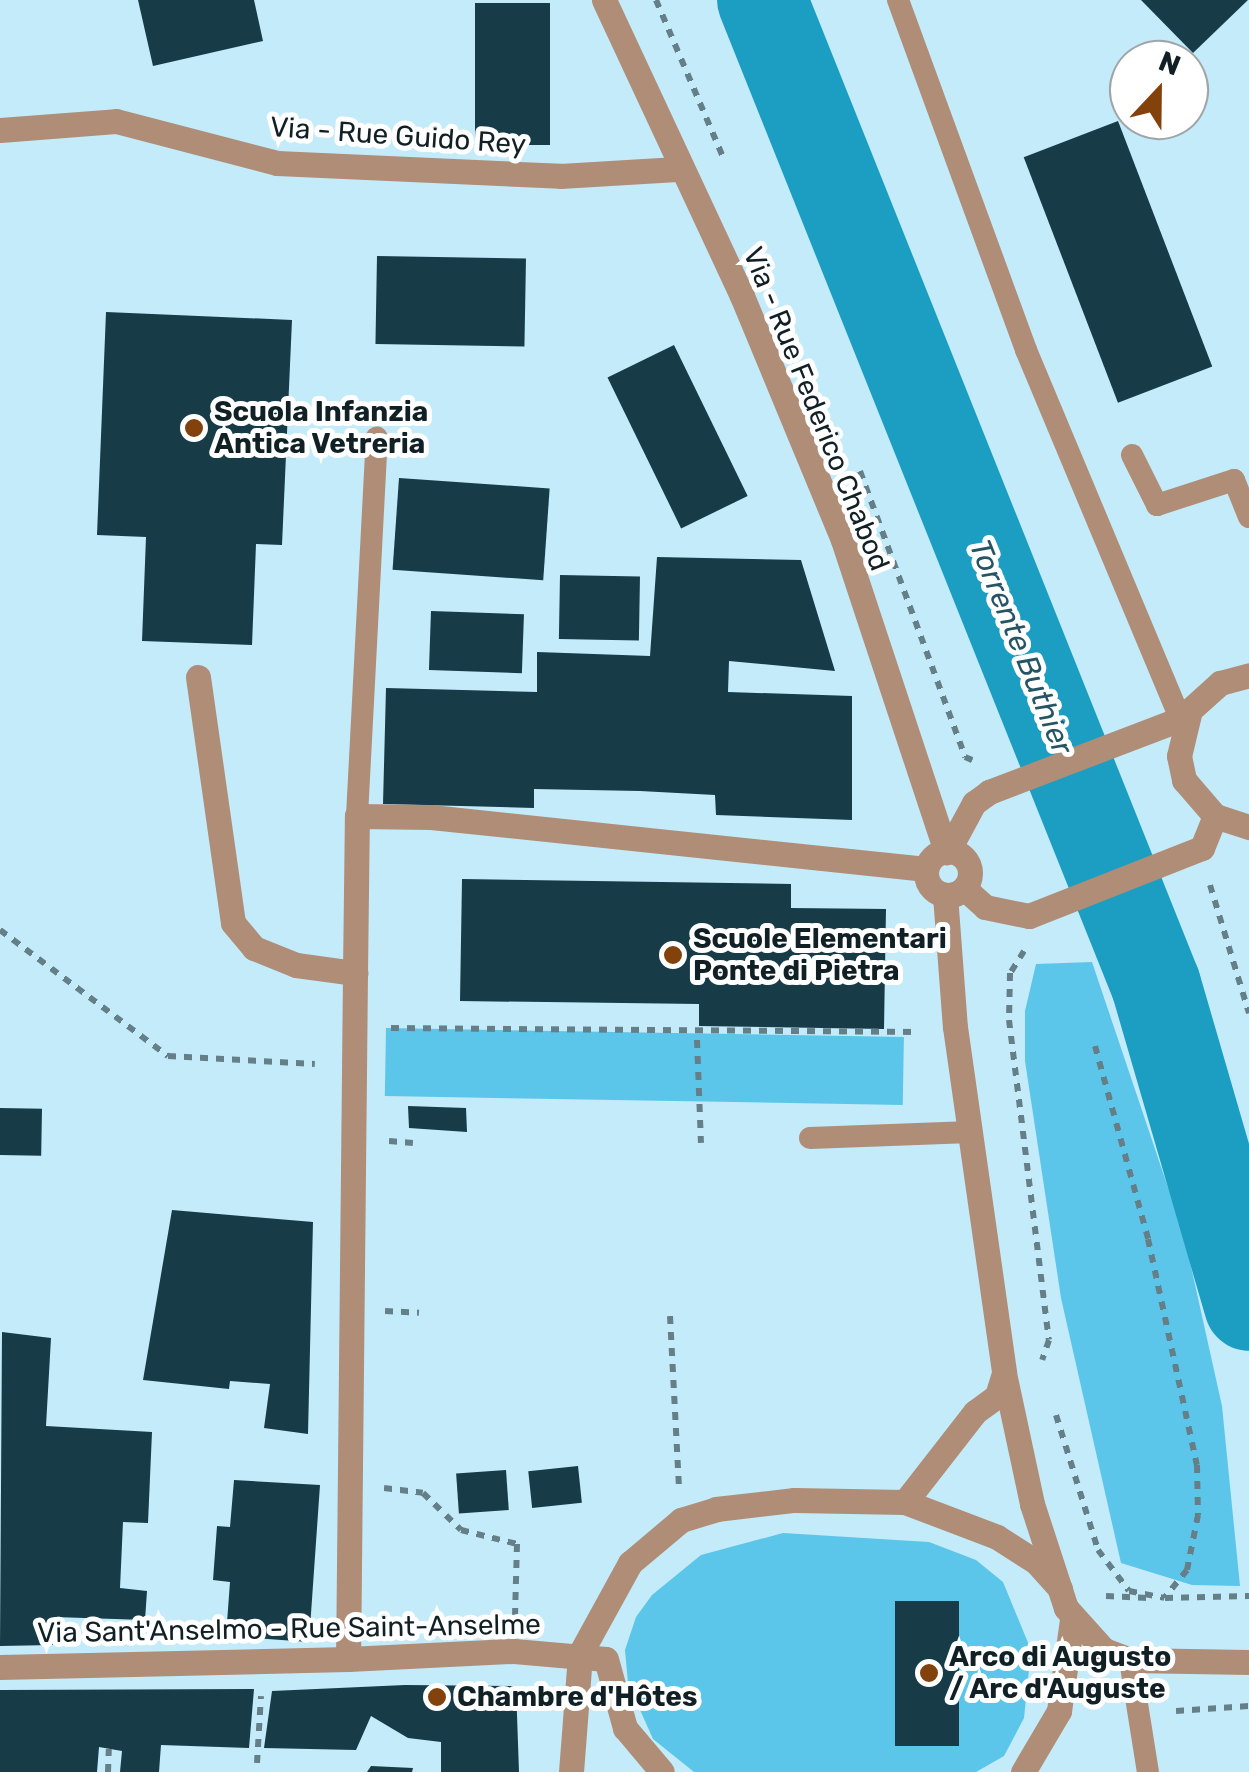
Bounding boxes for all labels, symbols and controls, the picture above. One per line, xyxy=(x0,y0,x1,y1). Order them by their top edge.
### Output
north arrow xyxy=(1109,40,1209,140)
text: N xyxy=(1154,45,1185,83)
street label: Via - Rue Guido Rey xyxy=(269,110,527,162)
street label: Via - Rue Federico Chabod xyxy=(736,242,896,576)
place label: Scuola Infanzia Antica Vetreria xyxy=(214,395,428,461)
marker: Scuola Infanzia Antica Vetreria xyxy=(183,417,205,439)
water label: Torrente Buthier xyxy=(962,534,1080,760)
place label: Scuole Elementari Ponte di Pietra xyxy=(693,922,947,988)
marker: Scuole Elementari Ponte di Pietra xyxy=(662,944,684,966)
street label: Via Sant'Anselmo - Rue Saint-Anselme xyxy=(37,1608,541,1650)
place label: Arco di Augusto / Arc d'Auguste xyxy=(949,1640,1172,1706)
marker: Arco di Augusto / Arc d'Auguste xyxy=(918,1662,940,1684)
place label: Chambre d'Hôtes xyxy=(457,1680,697,1714)
marker: Chambre d'Hôtes xyxy=(426,1686,448,1708)

